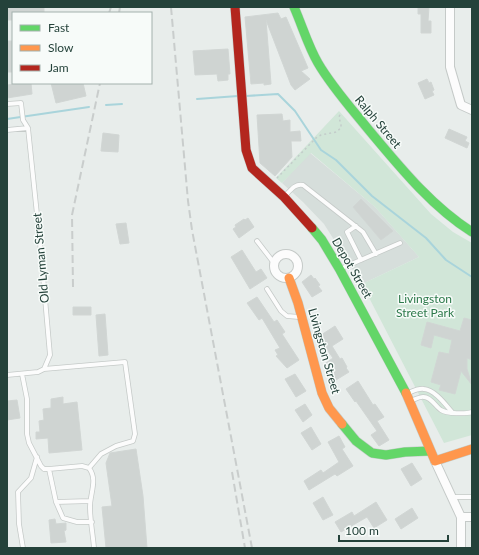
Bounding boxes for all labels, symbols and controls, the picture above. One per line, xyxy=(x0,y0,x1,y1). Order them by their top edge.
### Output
legend xyxy=(12,12,152,84)
text: Fast xyxy=(48,20,70,35)
text: Slow xyxy=(48,40,74,55)
text: Jam xyxy=(48,60,69,75)
street label: Ralph Street xyxy=(352,92,405,152)
street label: Old Lyman Street xyxy=(29,212,52,304)
street label: Depot Street xyxy=(329,235,376,301)
park label: Livingston Street Park xyxy=(396,291,455,320)
street label: Livingston Street xyxy=(305,306,344,396)
scale bar xyxy=(339,517,448,543)
text: 100 m xyxy=(345,523,379,538)

